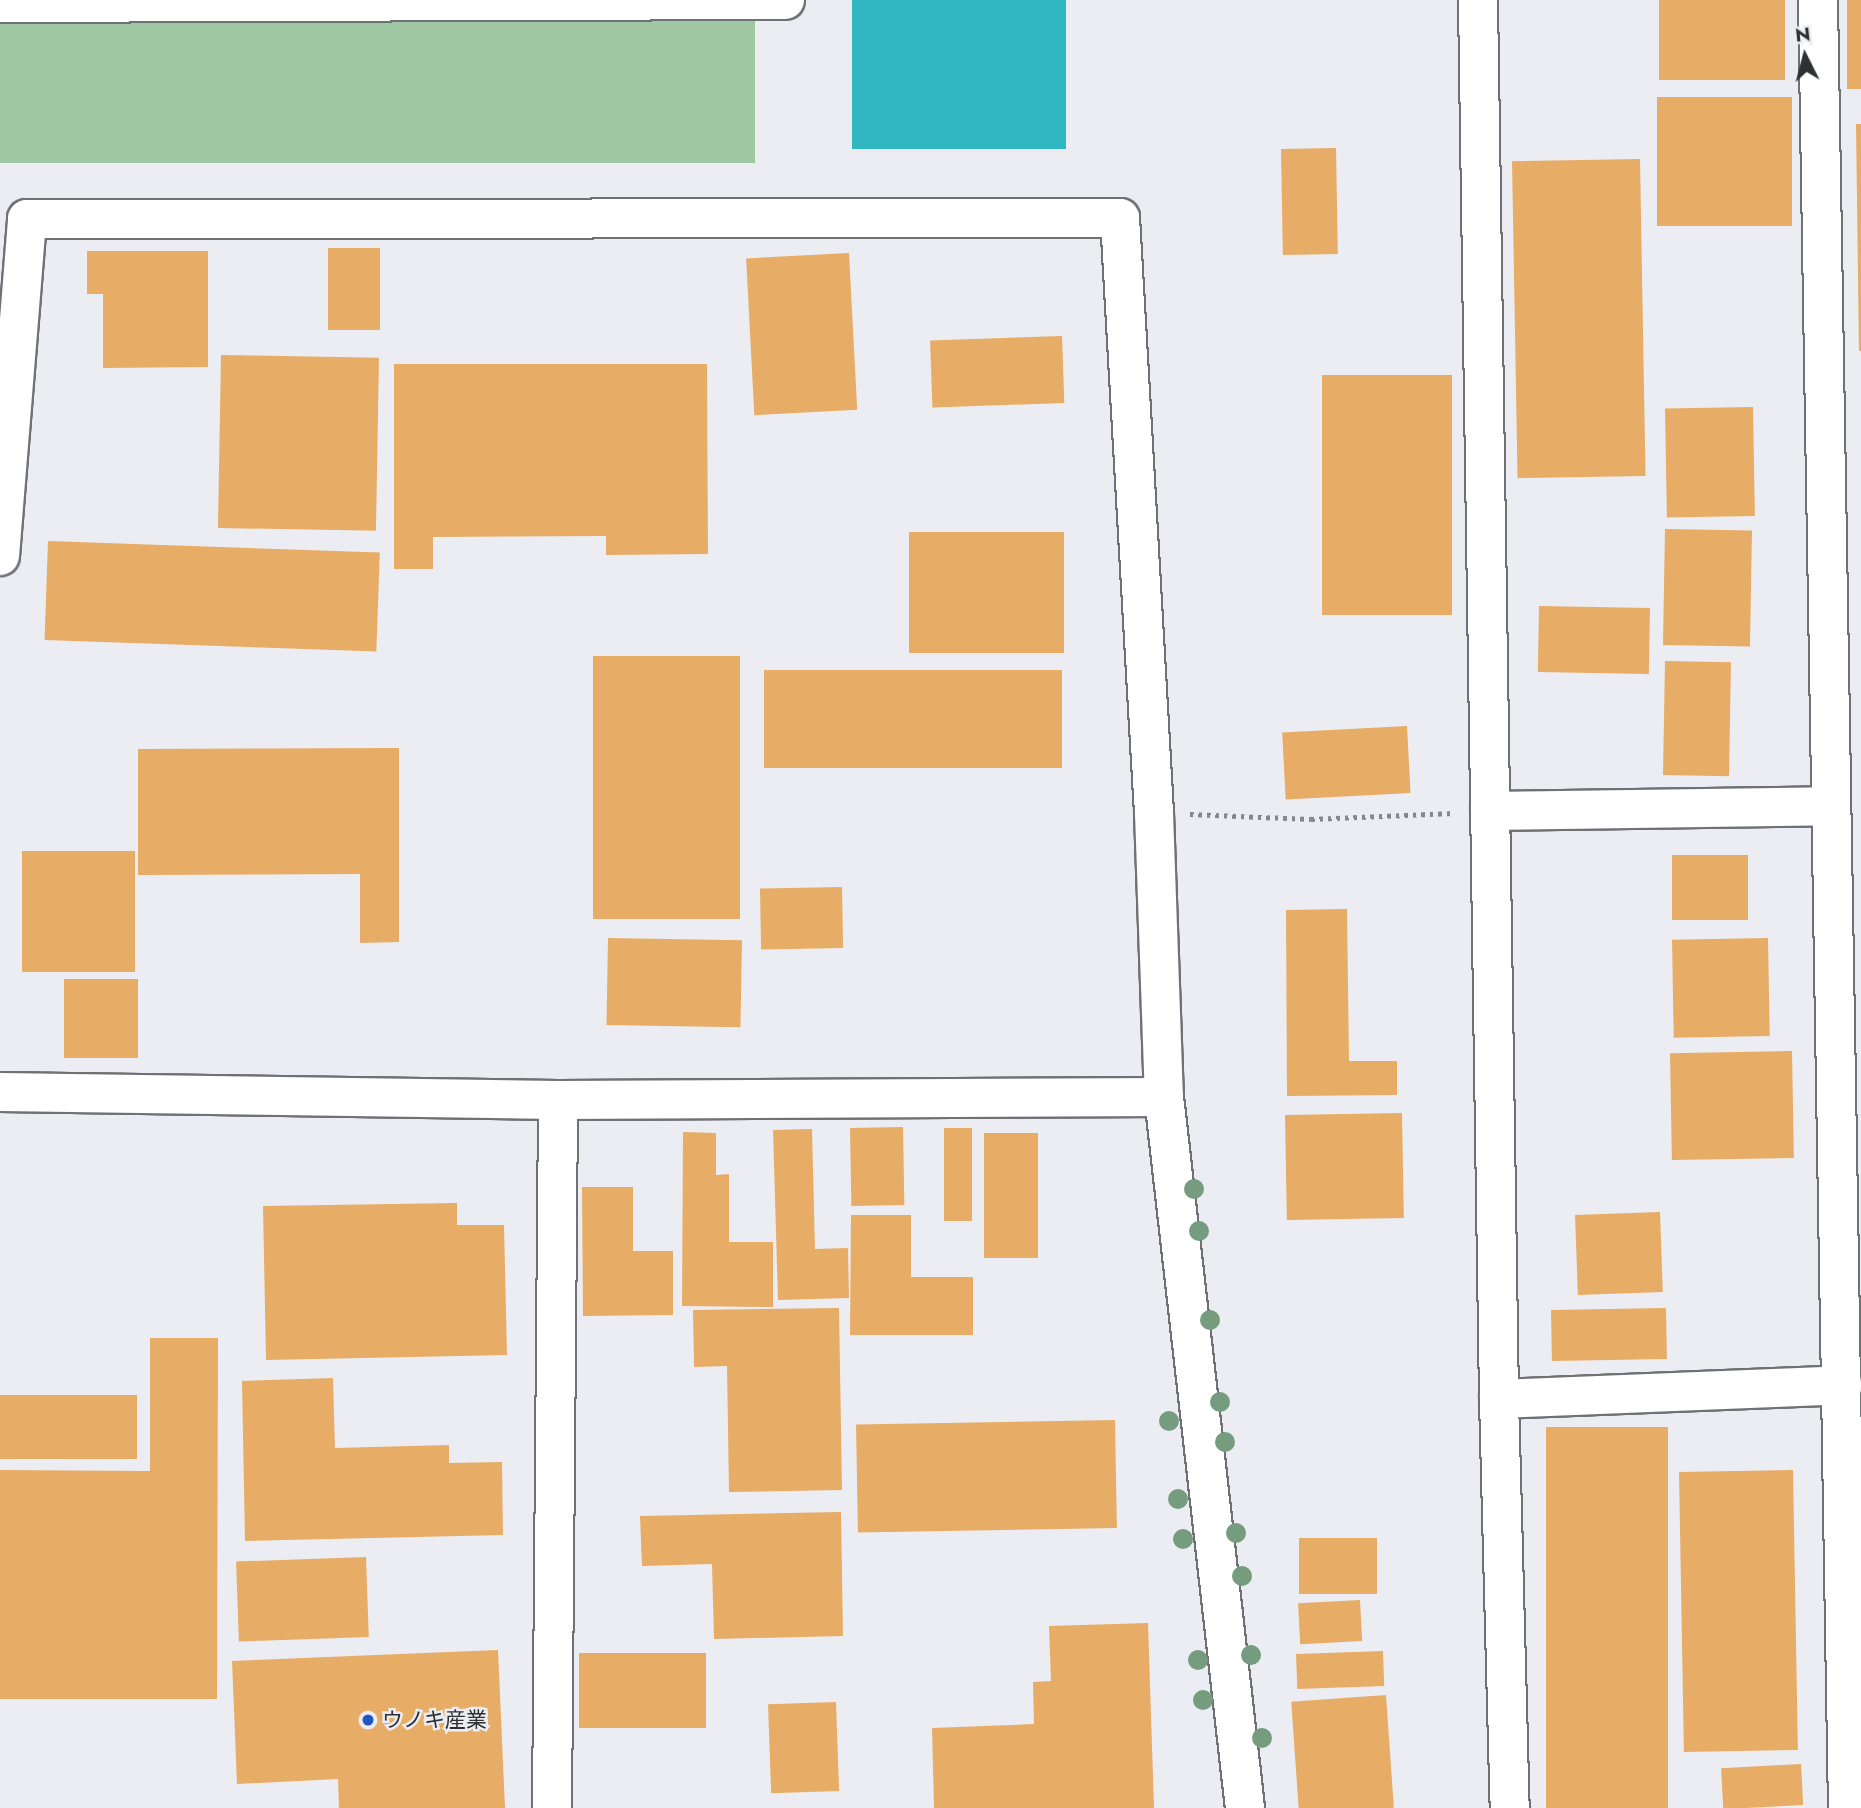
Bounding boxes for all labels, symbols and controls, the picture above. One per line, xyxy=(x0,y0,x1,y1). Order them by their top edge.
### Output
text: N xyxy=(1794,20,1812,49)
north arrow xyxy=(1770,21,1840,91)
place label: ウノキ産業 xyxy=(382,1707,487,1733)
marker: ウノキ産業 xyxy=(360,1712,376,1728)

